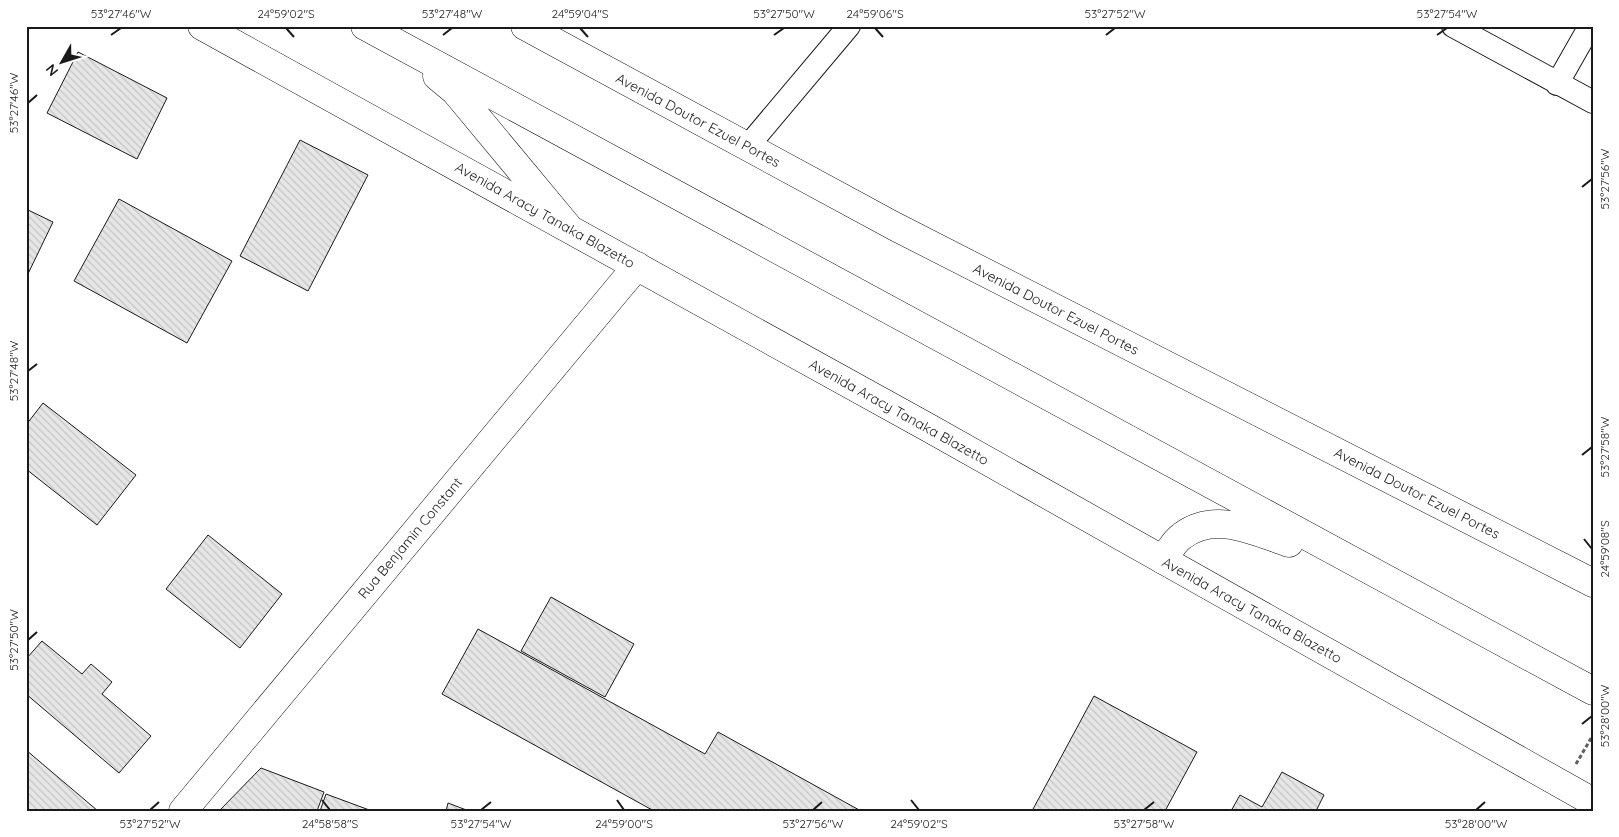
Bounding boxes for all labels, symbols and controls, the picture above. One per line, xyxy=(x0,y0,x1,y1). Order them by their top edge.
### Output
text: 53°27'46"W xyxy=(91,6,152,21)
text: 24°59'02"S xyxy=(257,6,315,21)
text: 53°27'48"W xyxy=(422,6,483,21)
text: 24°59'04"S xyxy=(551,6,609,21)
text: 53°27'50"W xyxy=(753,6,815,21)
text: 24°59'06"S xyxy=(846,6,904,21)
text: 53°27'52"W xyxy=(1084,6,1146,21)
text: 53°27'54"W xyxy=(1417,6,1478,21)
north arrow xyxy=(38,38,88,88)
text: N xyxy=(42,61,62,80)
street label: Avenida Doutor Ezuel Portes xyxy=(613,69,783,171)
text: 53°27'46"W xyxy=(6,72,21,133)
text: 53°27'56"W xyxy=(1597,148,1612,209)
street label: Avenida Aracy Tanaka Blazetto xyxy=(452,158,638,272)
street label: Avenida Doutor Ezuel Portes xyxy=(970,259,1142,359)
text: 53°27'48"W xyxy=(6,340,21,401)
street label: Avenida Aracy Tanaka Blazetto xyxy=(806,355,992,469)
text: 53°27'58"W xyxy=(1597,416,1612,477)
street label: Avenida Doutor Ezuel Portes xyxy=(1331,443,1503,543)
street label: Rua Benjamin Constant xyxy=(354,473,466,602)
text: 24°59'08"S xyxy=(1597,520,1612,578)
street label: Avenida Aracy Tanaka Blazetto xyxy=(1159,553,1345,667)
text: 53°27'50"W xyxy=(6,609,21,671)
text: 53°28'00"W xyxy=(1597,684,1612,747)
text: 53°27'52"W xyxy=(119,816,181,831)
text: 24°58'58"S xyxy=(302,816,358,831)
text: 53°27'54"W xyxy=(451,816,512,831)
text: 24°59'00"S xyxy=(595,816,653,831)
text: 53°27'56"W xyxy=(783,816,844,831)
text: 24°59'02"S xyxy=(890,816,948,831)
text: 53°27'58"W xyxy=(1114,816,1175,831)
text: 53°28'00"W xyxy=(1445,816,1508,831)

